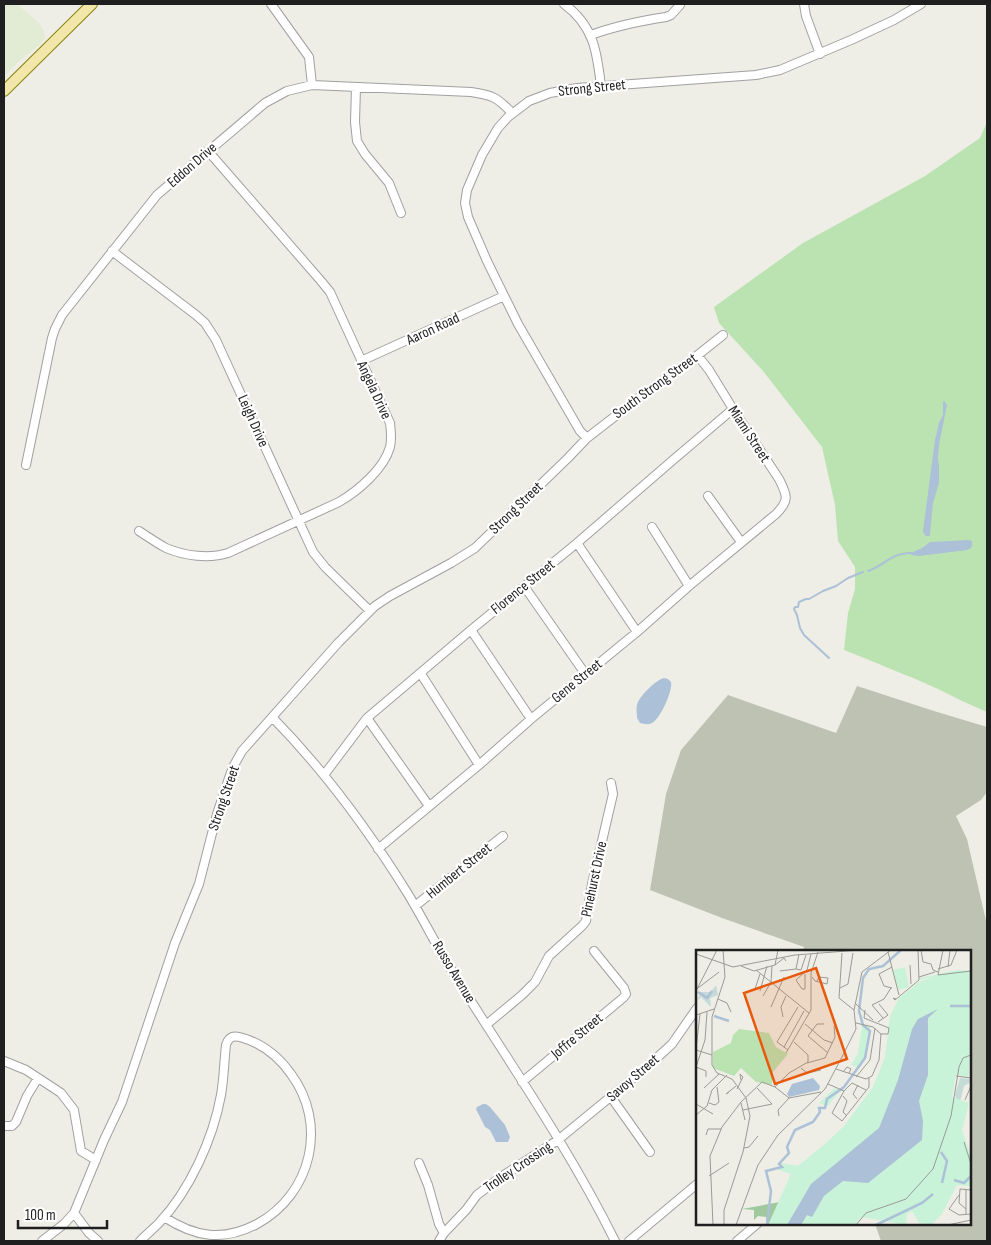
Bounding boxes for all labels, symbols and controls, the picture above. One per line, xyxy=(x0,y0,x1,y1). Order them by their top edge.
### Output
street label: Strong Street xyxy=(557,75,627,101)
street label: Eddon Drive xyxy=(163,138,221,192)
street label: Aaron Road xyxy=(402,308,463,350)
street label: South Strong Street xyxy=(609,349,701,423)
street label: Angela Drive xyxy=(352,357,396,422)
street label: Leigh Drive xyxy=(233,392,273,450)
street label: Miami Street xyxy=(724,402,775,466)
street label: Strong Street xyxy=(485,477,547,538)
street label: Florence Street xyxy=(487,555,559,619)
street label: Gene Street xyxy=(548,654,607,707)
street label: Strong Street xyxy=(204,762,244,833)
street label: Humbert Street xyxy=(422,839,496,903)
street label: Pinehurst Drive xyxy=(577,839,611,919)
street label: Russo Avenue xyxy=(428,937,480,1007)
inset map xyxy=(696,950,971,1225)
street label: Joffre Street xyxy=(546,1009,607,1064)
street label: Savoy Street xyxy=(603,1050,664,1106)
street label: Trolley Crossing xyxy=(480,1137,556,1197)
scale bar xyxy=(18,1198,106,1230)
text: 100 m xyxy=(25,1206,56,1225)

